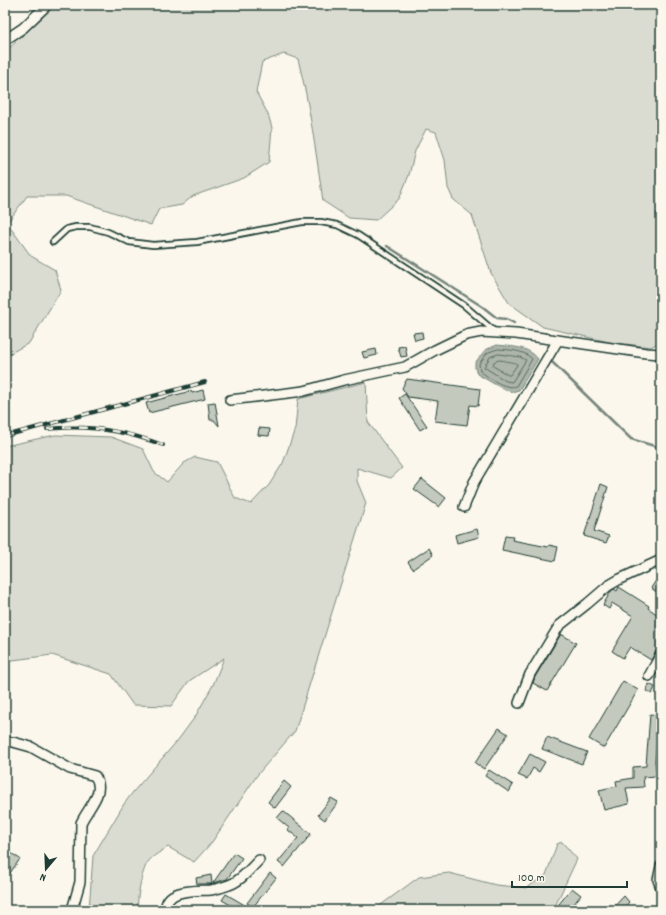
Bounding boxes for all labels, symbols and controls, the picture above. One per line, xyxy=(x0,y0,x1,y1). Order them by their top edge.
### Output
north arrow xyxy=(26,849,66,889)
scale bar xyxy=(512,863,627,889)
text: N xyxy=(38,868,49,885)
text: 100 m xyxy=(518,870,545,887)

